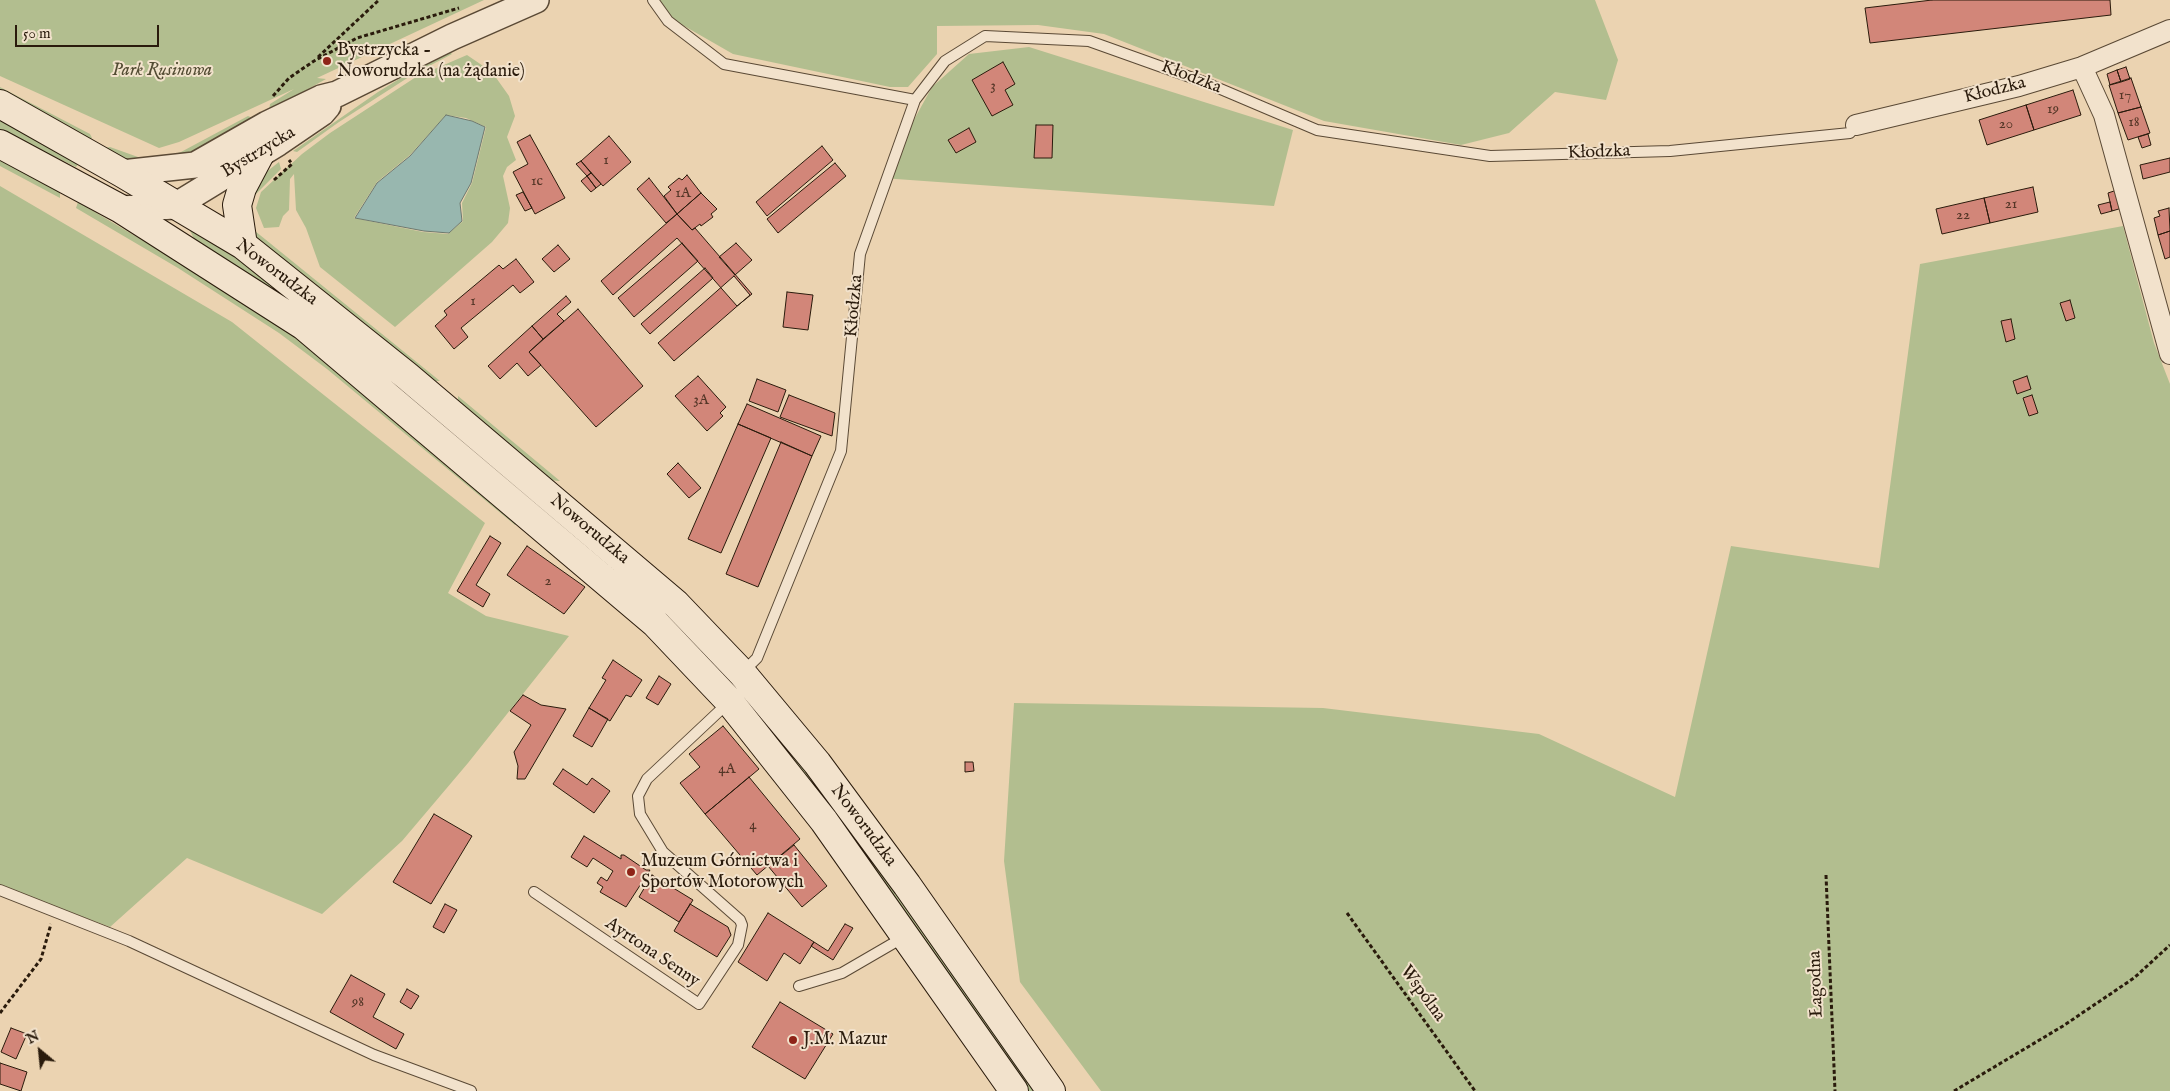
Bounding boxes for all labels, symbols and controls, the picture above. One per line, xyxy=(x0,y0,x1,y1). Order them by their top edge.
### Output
scale bar xyxy=(18,15,161,47)
text: 50 m xyxy=(23,24,51,43)
place label: Bystrzycka - Noworudzka (na żądanie) xyxy=(337,40,525,82)
marker: Bystrzycka - Noworudzka (na żądanie) xyxy=(321,55,333,67)
street label: Kłodzka xyxy=(1158,57,1224,99)
park label: Park Rusinowa xyxy=(112,60,212,82)
street label: Kłodzka xyxy=(1962,73,2028,109)
house number: 3 xyxy=(990,78,996,96)
house number: 17 xyxy=(2119,87,2131,105)
house number: 19 xyxy=(2047,101,2059,119)
house number: 18 xyxy=(2128,114,2140,132)
house number: 20 xyxy=(1999,116,2013,134)
street label: Bystrzycka xyxy=(218,123,300,183)
street label: Kłodzka xyxy=(1567,141,1631,165)
house number: 1 xyxy=(603,152,609,170)
house number: 1c xyxy=(531,173,543,191)
house number: 1A xyxy=(675,185,691,203)
house number: 21 xyxy=(2005,196,2017,214)
house number: 22 xyxy=(1956,207,1970,225)
street label: Noworudzka xyxy=(231,235,321,311)
street label: Kłodzka xyxy=(842,274,868,338)
house number: 1 xyxy=(470,293,476,311)
house number: 3A xyxy=(693,392,709,410)
street label: Noworudzka xyxy=(545,490,633,570)
house number: 2 xyxy=(544,573,552,591)
house number: 4A xyxy=(718,761,736,779)
street label: Noworudzka xyxy=(825,781,901,871)
house number: 4 xyxy=(749,817,757,835)
place label: Muzeum Górnictwa i Sportów Motorowych xyxy=(641,851,804,894)
marker: Muzeum Górnictwa i Sportów Motorowych xyxy=(625,866,637,878)
street label: Ayrtona Senny xyxy=(601,913,703,993)
street label: Łagodna xyxy=(1805,950,1829,1018)
street label: Wspólna xyxy=(1394,962,1450,1026)
house number: 98 xyxy=(352,994,364,1012)
north arrow xyxy=(15,1026,65,1076)
text: N xyxy=(23,1027,43,1049)
place label: J.M. Mazur xyxy=(803,1029,887,1051)
marker: J.M. Mazur xyxy=(787,1034,799,1046)

